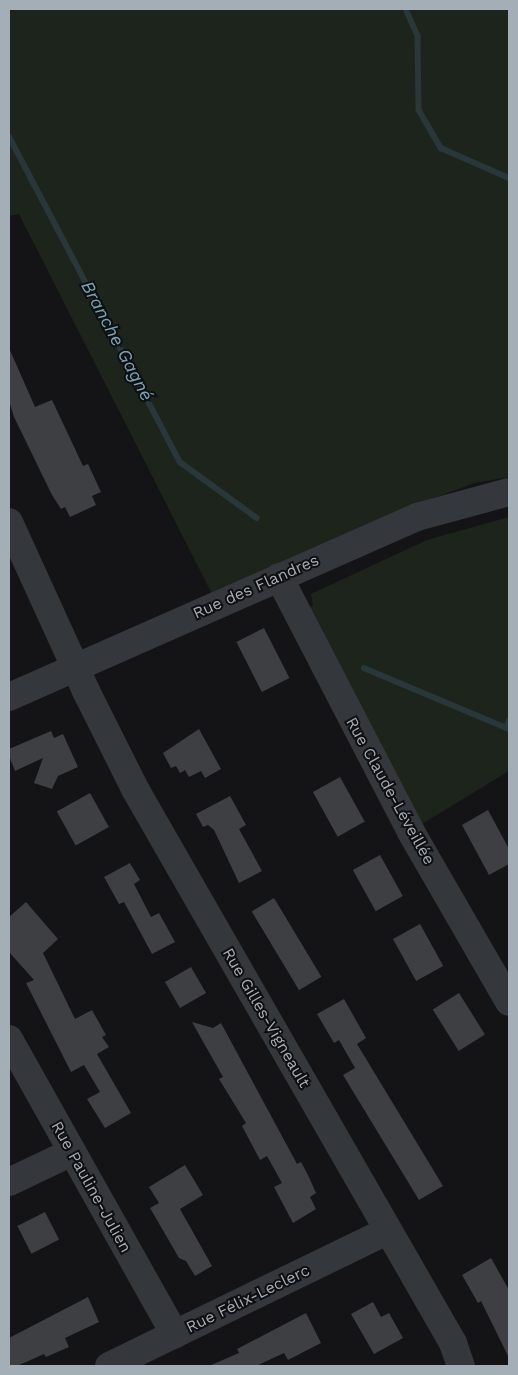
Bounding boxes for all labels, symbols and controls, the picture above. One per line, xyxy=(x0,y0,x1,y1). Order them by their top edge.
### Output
water label: Branche Gagné xyxy=(76,277,158,405)
street label: Rue des Flandres xyxy=(190,551,322,623)
street label: Rue Claude-Léveillée xyxy=(341,714,439,868)
street label: Rue Gilles-Vigneault xyxy=(218,945,314,1091)
street label: Rue Pauline-Julien xyxy=(47,1118,135,1256)
street label: Rue Félix-Leclerc xyxy=(183,1261,313,1337)

